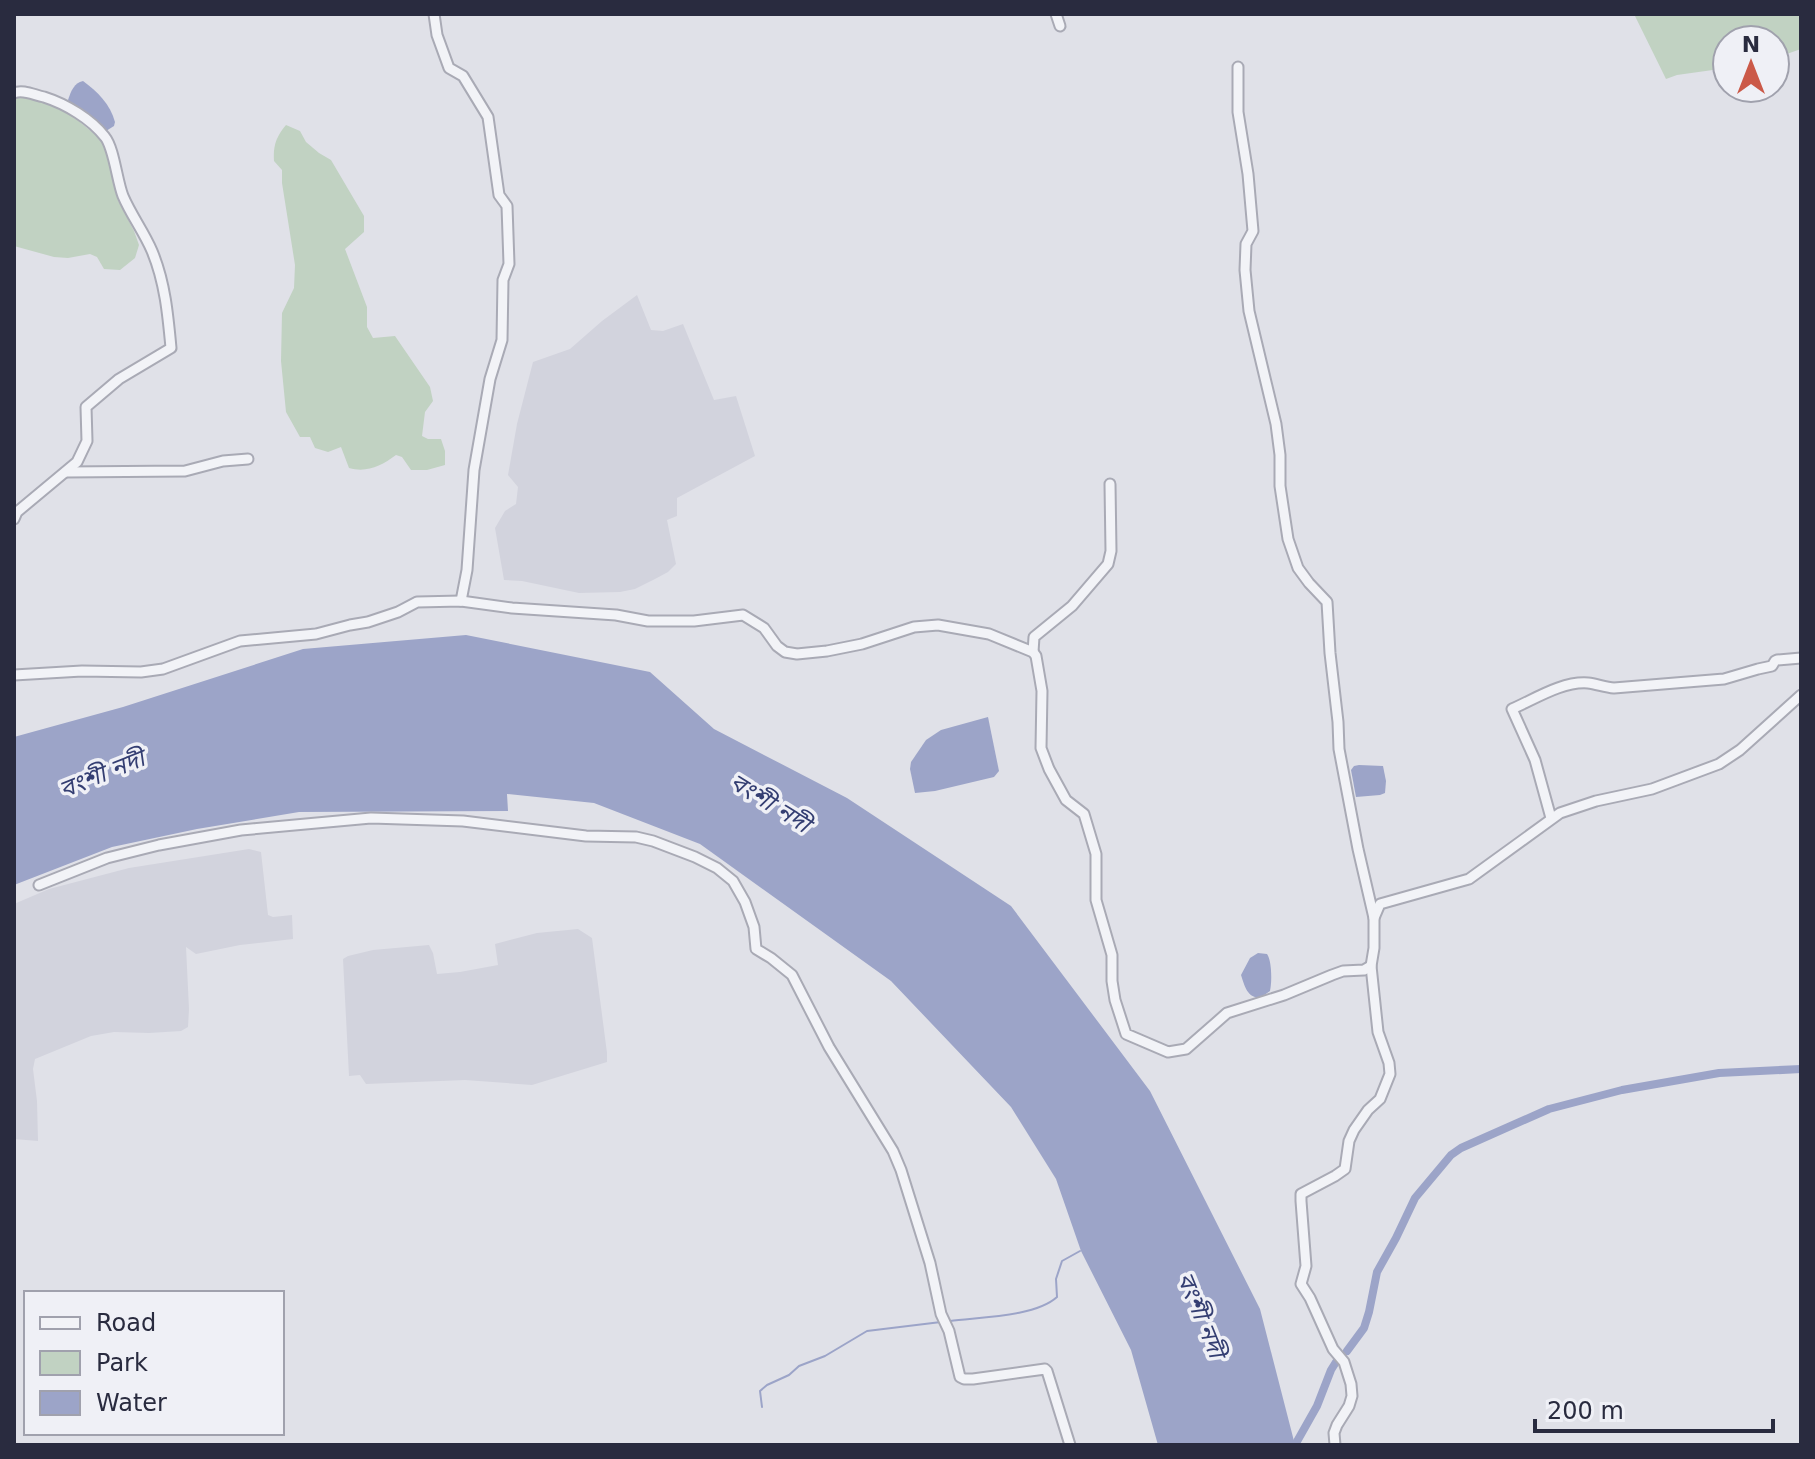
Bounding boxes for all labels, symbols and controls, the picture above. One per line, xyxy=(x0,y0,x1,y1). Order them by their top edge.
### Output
north arrow xyxy=(1711,24,1791,104)
text: N xyxy=(1742,32,1760,57)
water label: বংশী নদী xyxy=(55,743,153,804)
water label: বংশী নদী xyxy=(725,767,819,841)
water label: বংশী নদী xyxy=(1171,1268,1232,1366)
legend xyxy=(24,1291,284,1435)
text: Road xyxy=(96,1309,156,1337)
text: Park xyxy=(96,1349,148,1377)
scale bar xyxy=(1535,1383,1773,1433)
text: Water xyxy=(96,1389,167,1417)
text: 200 m xyxy=(1547,1397,1624,1425)

